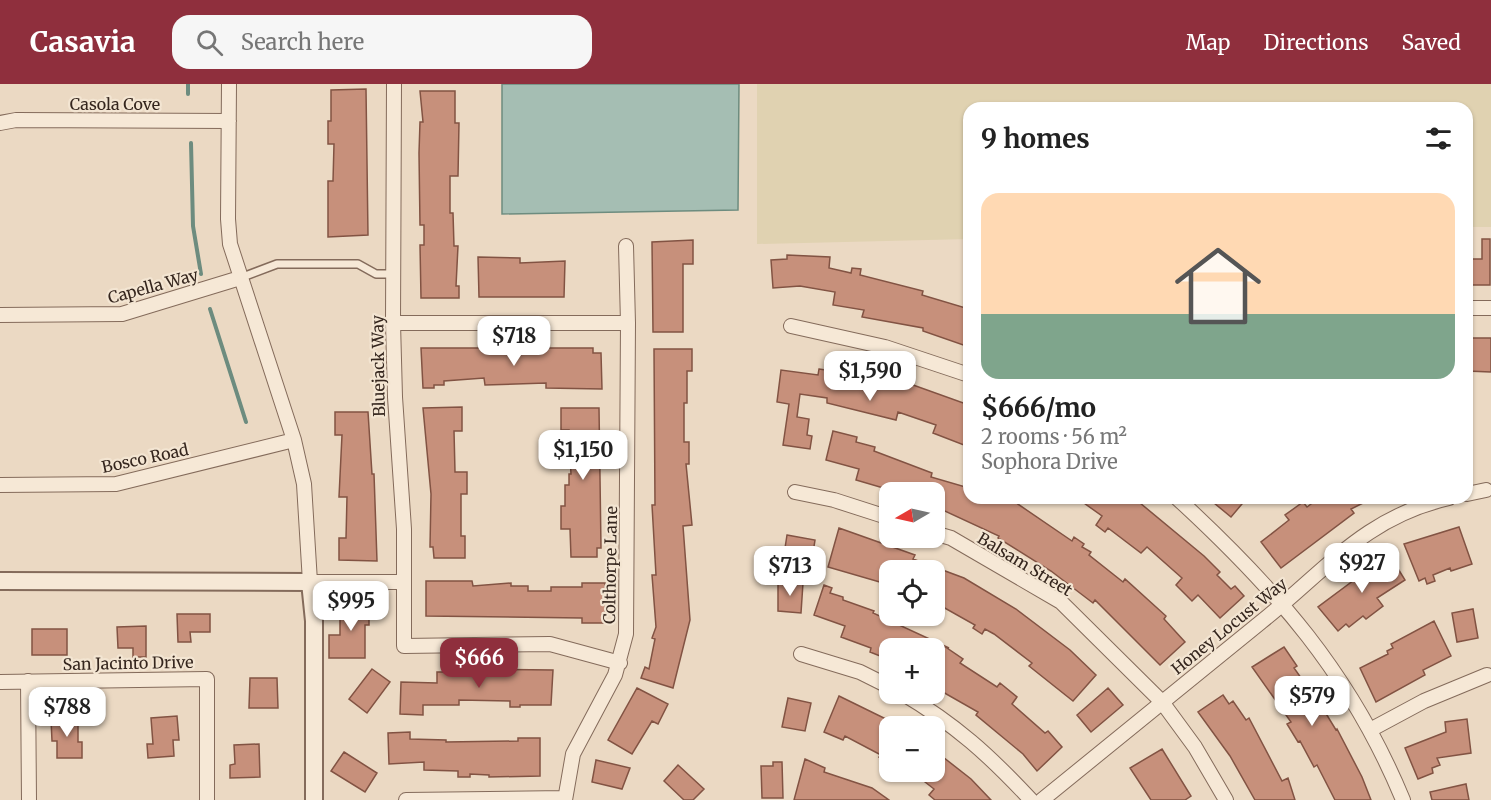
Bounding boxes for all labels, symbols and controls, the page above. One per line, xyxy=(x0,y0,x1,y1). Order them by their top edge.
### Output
search box xyxy=(172,15,592,69)
text: Casavia xyxy=(30,24,136,60)
icon: search xyxy=(193,26,226,59)
text: Search here xyxy=(241,28,364,56)
text: Map xyxy=(1186,29,1230,56)
text: Directions xyxy=(1263,29,1368,56)
text: Saved xyxy=(1401,29,1461,56)
street label: Casola Cove xyxy=(70,94,160,114)
text: 9 homes xyxy=(981,122,1090,155)
icon: filters xyxy=(1422,122,1455,155)
icon: home xyxy=(1164,232,1272,340)
street label: Capella Way xyxy=(106,264,201,308)
street label: Bluejack Way xyxy=(367,314,389,417)
pin: $718 xyxy=(478,316,550,367)
text: $718 xyxy=(491,323,537,348)
pin: $1,590 xyxy=(821,351,919,402)
text: $1,590 xyxy=(838,358,902,383)
text: $666/mo xyxy=(981,391,1096,424)
text: 2 rooms · 56 m² xyxy=(981,424,1127,449)
pin: $1,150 xyxy=(534,430,632,481)
text: $1,150 xyxy=(553,437,614,462)
street label: Bosco Road xyxy=(100,439,191,477)
text: Sophora Drive xyxy=(981,449,1118,474)
north arrow xyxy=(879,482,945,548)
map controls xyxy=(879,482,945,782)
street label: Colthorpe Lane xyxy=(599,506,621,624)
street label: Balsam Street xyxy=(974,528,1077,600)
pin: $927 xyxy=(1326,543,1398,594)
pin: $713 xyxy=(754,546,826,597)
text: $927 xyxy=(1338,550,1386,575)
text: $713 xyxy=(768,553,812,578)
button: locate xyxy=(879,560,945,626)
street label: Honey Locust Way xyxy=(1167,573,1291,679)
pin: $995 xyxy=(315,581,387,632)
text: $995 xyxy=(327,588,375,613)
pin: $666 xyxy=(443,638,515,689)
button: + xyxy=(879,638,945,704)
text: $666 xyxy=(454,645,504,670)
street label: San Jacinto Drive xyxy=(62,652,194,674)
pin: $579 xyxy=(1276,676,1348,727)
text: $579 xyxy=(1289,683,1335,708)
pin: $788 xyxy=(31,687,103,738)
text: $788 xyxy=(43,694,91,719)
button: − xyxy=(879,716,945,782)

